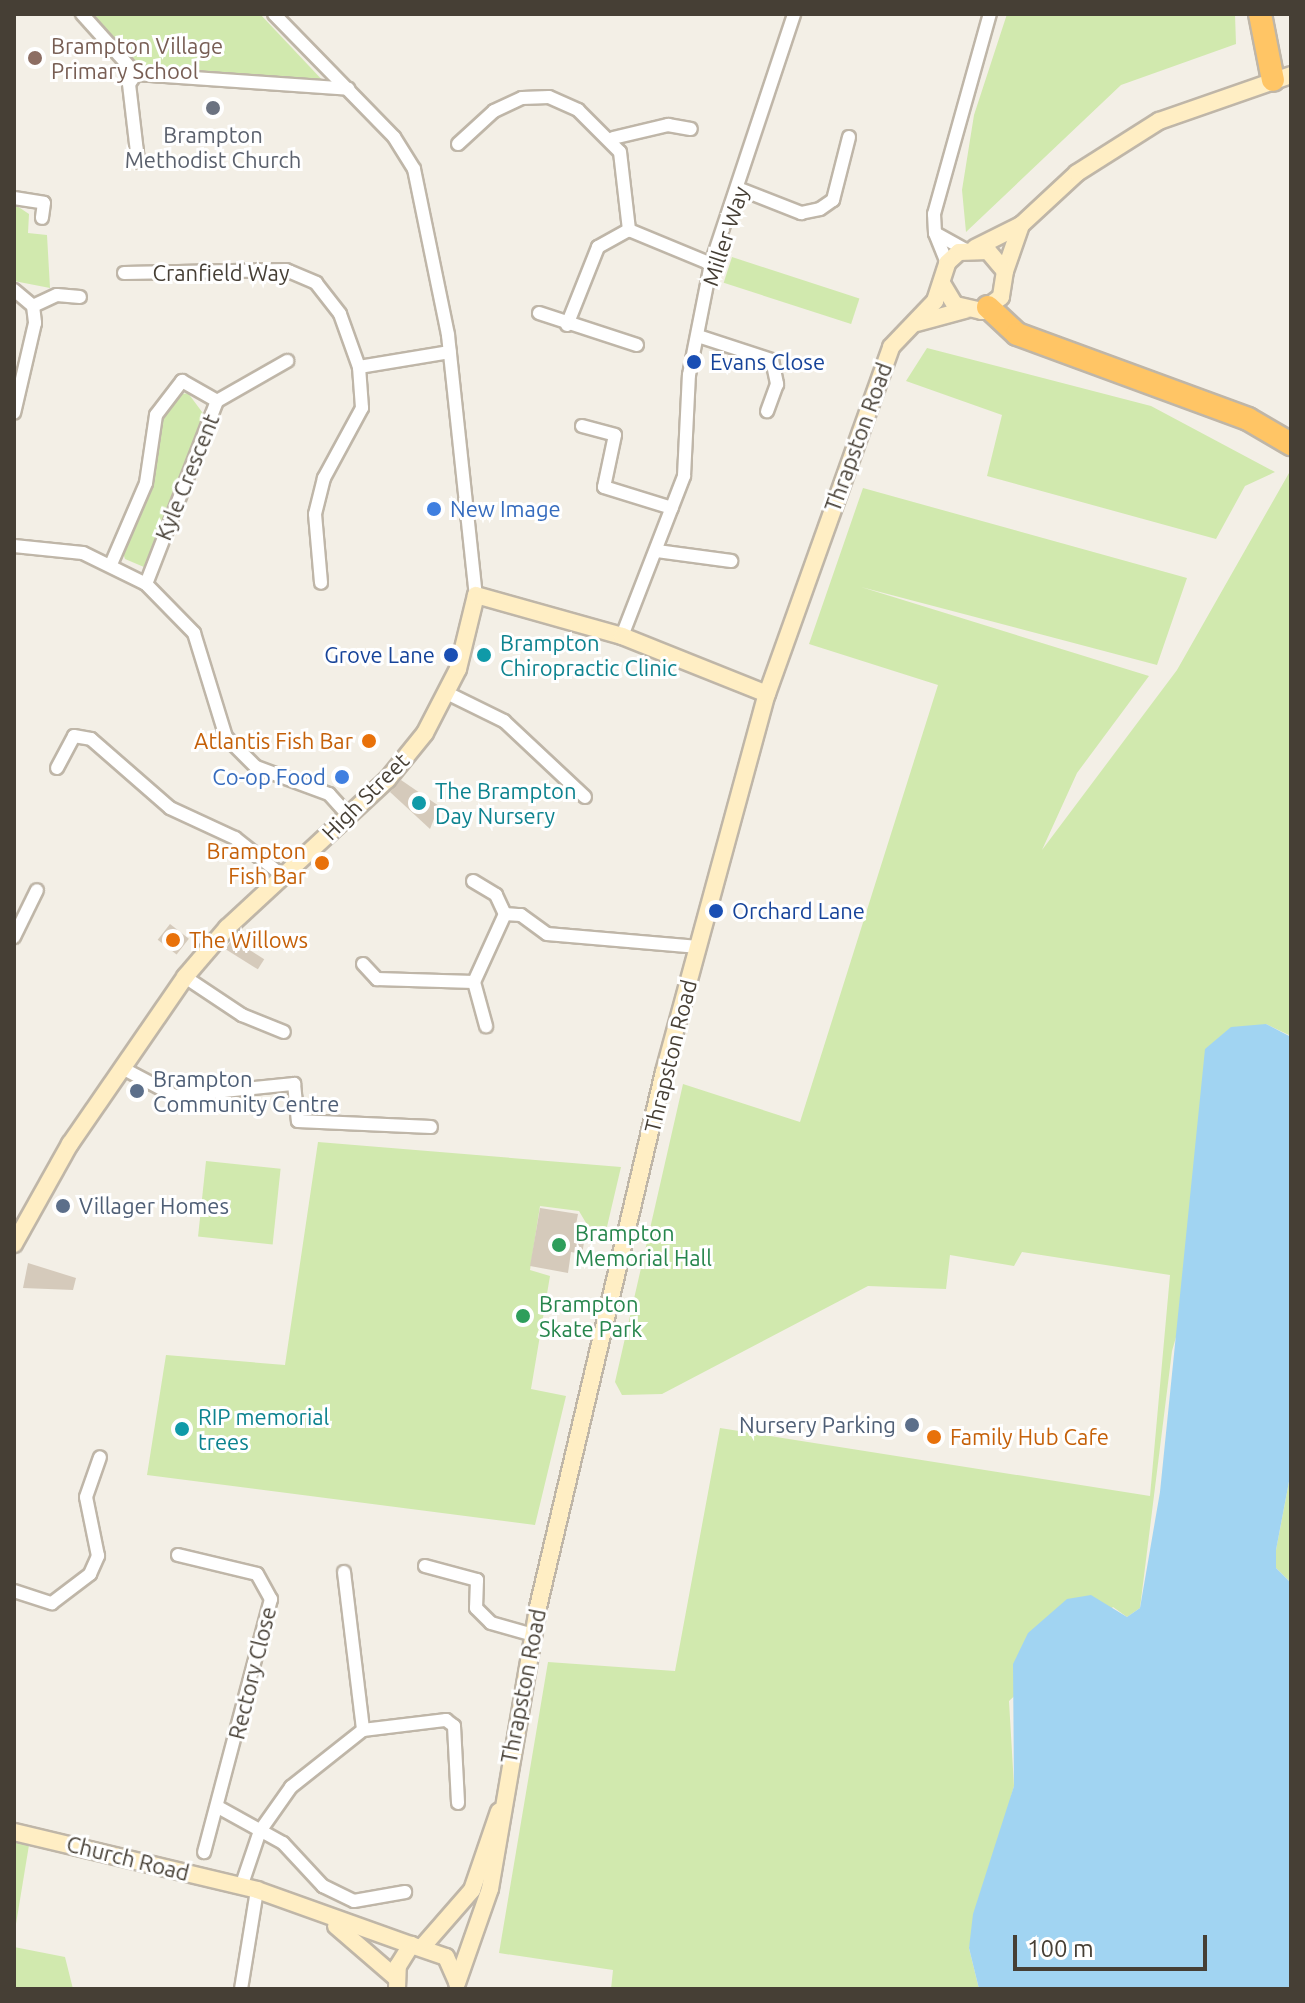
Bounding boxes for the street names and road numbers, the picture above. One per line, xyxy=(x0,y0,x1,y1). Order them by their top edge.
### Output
street label: Miller Way xyxy=(696,183,754,289)
street label: Cranfield Way xyxy=(152,260,290,286)
street label: Thrapston Road xyxy=(819,359,897,515)
street label: Kyle Crescent xyxy=(150,410,224,544)
street label: High Street xyxy=(316,747,414,845)
street label: Thrapston Road xyxy=(638,977,702,1135)
street label: Rectory Close xyxy=(223,1604,281,1742)
street label: Thrapston Road xyxy=(495,1607,551,1765)
street label: Church Road xyxy=(64,1830,192,1886)

